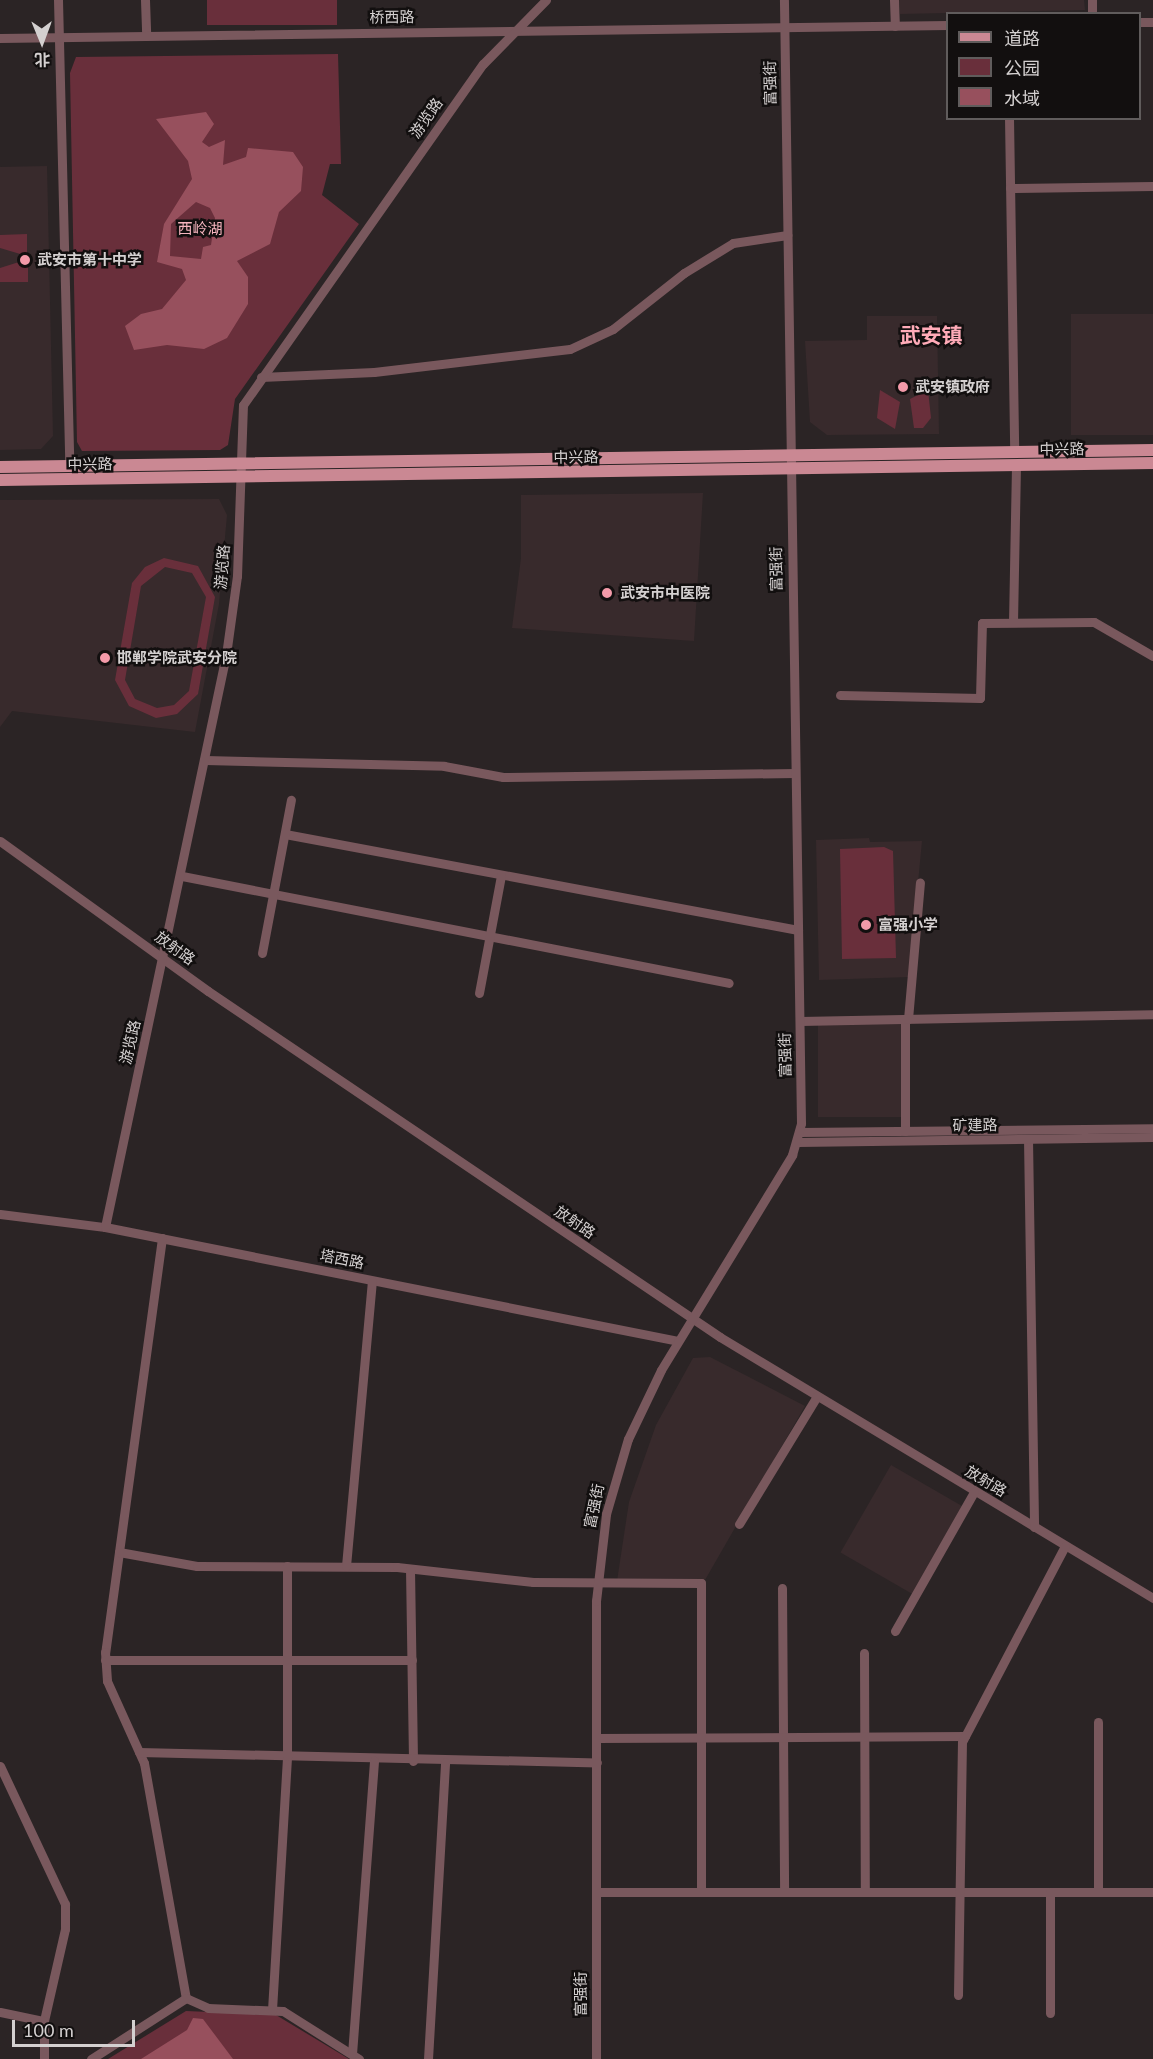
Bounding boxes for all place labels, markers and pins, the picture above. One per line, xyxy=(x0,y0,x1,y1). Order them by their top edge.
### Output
place label: 武安市第十中学 xyxy=(37,251,142,269)
marker: 武安市第十中学 xyxy=(18,253,32,267)
place label: 武安镇政府 xyxy=(915,378,990,396)
marker: 武安镇政府 xyxy=(896,380,910,394)
marker: 武安市中医院 xyxy=(598,584,616,602)
place label: 武安市中医院 xyxy=(620,584,710,602)
place label: 邯郸学院武安分院 xyxy=(117,649,237,667)
marker: 邯郸学院武安分院 xyxy=(98,651,112,665)
place label: 富强小学 xyxy=(878,916,938,934)
marker: 富强小学 xyxy=(859,918,873,932)

